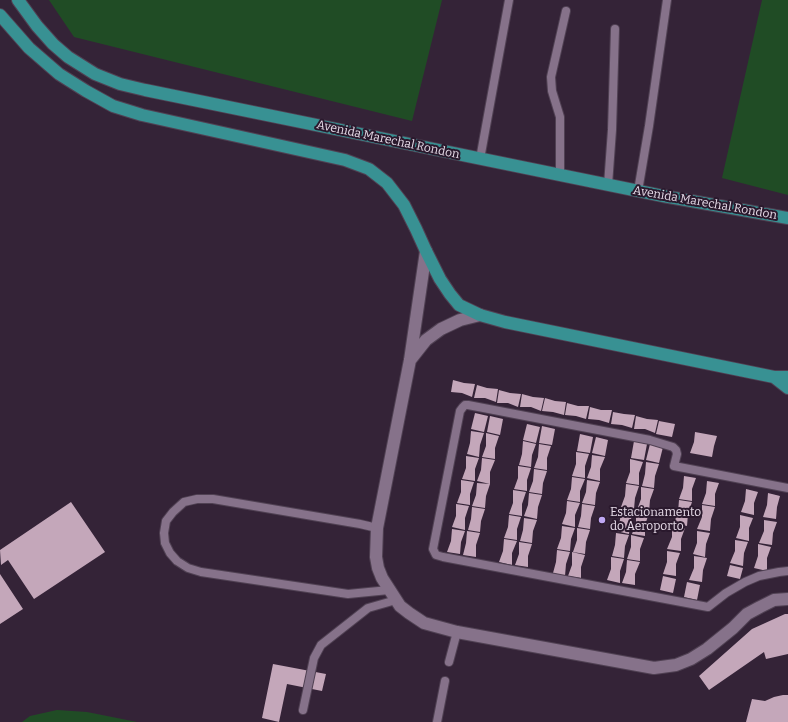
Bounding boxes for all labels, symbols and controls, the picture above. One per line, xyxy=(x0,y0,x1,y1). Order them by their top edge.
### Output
street label: Avenida Marechal Rondon xyxy=(315,118,461,162)
street label: Avenida Marechal Rondon xyxy=(632,183,778,223)
place label: Estacionamento do Aeroporto xyxy=(610,506,701,534)
marker: Estacionamento do Aeroporto xyxy=(597,515,607,525)

